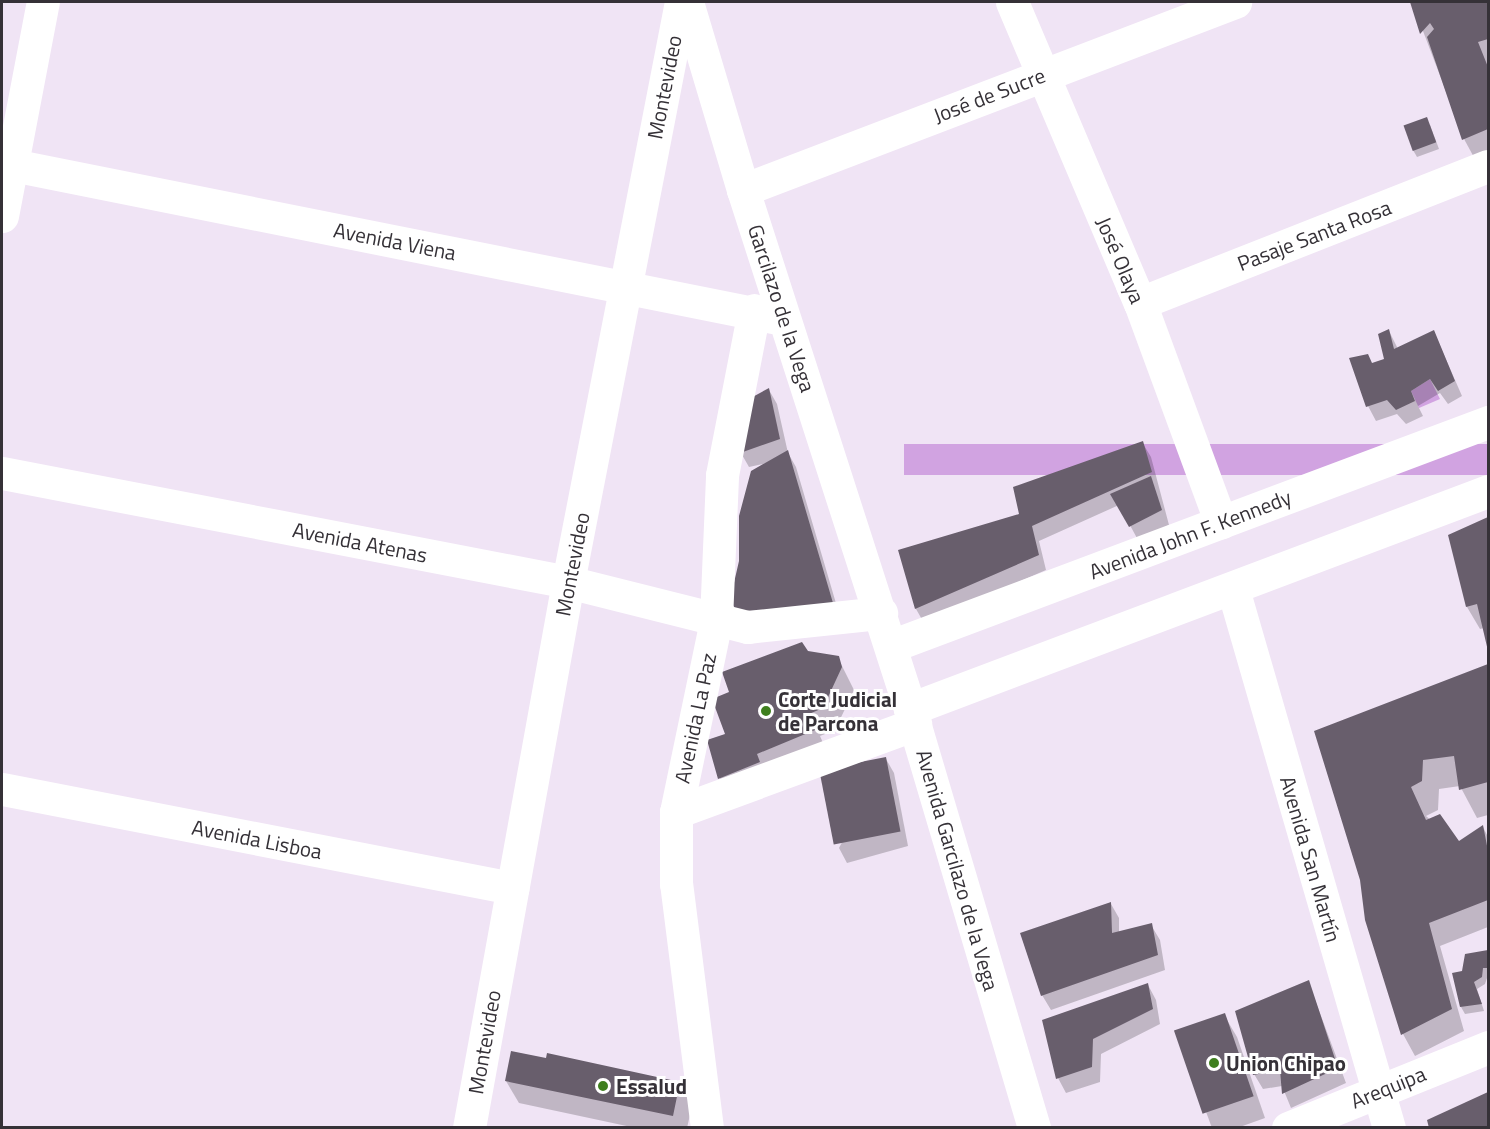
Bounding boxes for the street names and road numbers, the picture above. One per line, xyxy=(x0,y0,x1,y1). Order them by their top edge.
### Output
street label: Montevideo xyxy=(642,33,686,141)
street label: José de Sucre xyxy=(930,62,1048,128)
street label: Pasaje Santa Rosa xyxy=(1234,194,1394,276)
street label: José Olaya xyxy=(1091,213,1151,307)
street label: Avenida Viena xyxy=(332,217,458,265)
street label: Garcilazo de la Vega xyxy=(743,221,821,395)
street label: Avenida John F. Kennedy xyxy=(1085,484,1295,584)
street label: Montevideo xyxy=(550,510,594,618)
street label: Avenida Atenas xyxy=(291,517,429,567)
street label: Avenida La Paz xyxy=(669,651,721,785)
street label: Avenida Garcilazo de la Vega xyxy=(912,747,1004,993)
street label: Avenida San Martín xyxy=(1275,773,1347,945)
street label: Avenida Lisboa xyxy=(190,814,324,864)
street label: Montevideo xyxy=(462,988,506,1096)
street label: Arequipa xyxy=(1347,1061,1429,1113)

